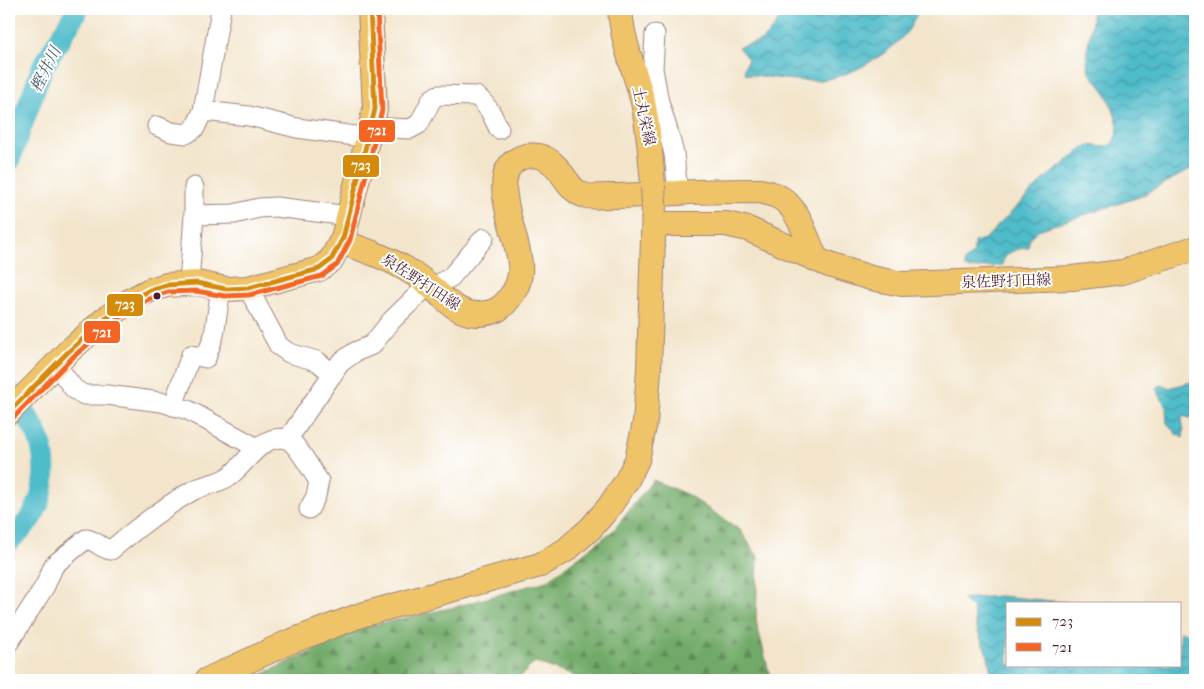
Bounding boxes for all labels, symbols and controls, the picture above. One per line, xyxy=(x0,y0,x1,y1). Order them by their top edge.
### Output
water label: 樫井川 xyxy=(26,42,65,95)
street label: 土丸栄線 xyxy=(629,85,659,147)
line badge: 721 xyxy=(358,119,396,143)
text: 721 xyxy=(367,122,386,139)
line badge: 723 xyxy=(342,154,380,178)
text: 723 xyxy=(350,157,371,174)
street label: 泉佐野打田線 xyxy=(378,250,464,314)
street label: 泉佐野打田線 xyxy=(961,270,1051,292)
unlabelled marker xyxy=(152,291,162,301)
line badge: 723 xyxy=(106,293,144,317)
text: 723 xyxy=(114,296,135,313)
line badge: 721 xyxy=(83,320,121,344)
text: 721 xyxy=(92,324,111,341)
legend xyxy=(1006,602,1182,666)
text: 723 xyxy=(1052,612,1073,630)
text: 721 xyxy=(1052,638,1072,656)

